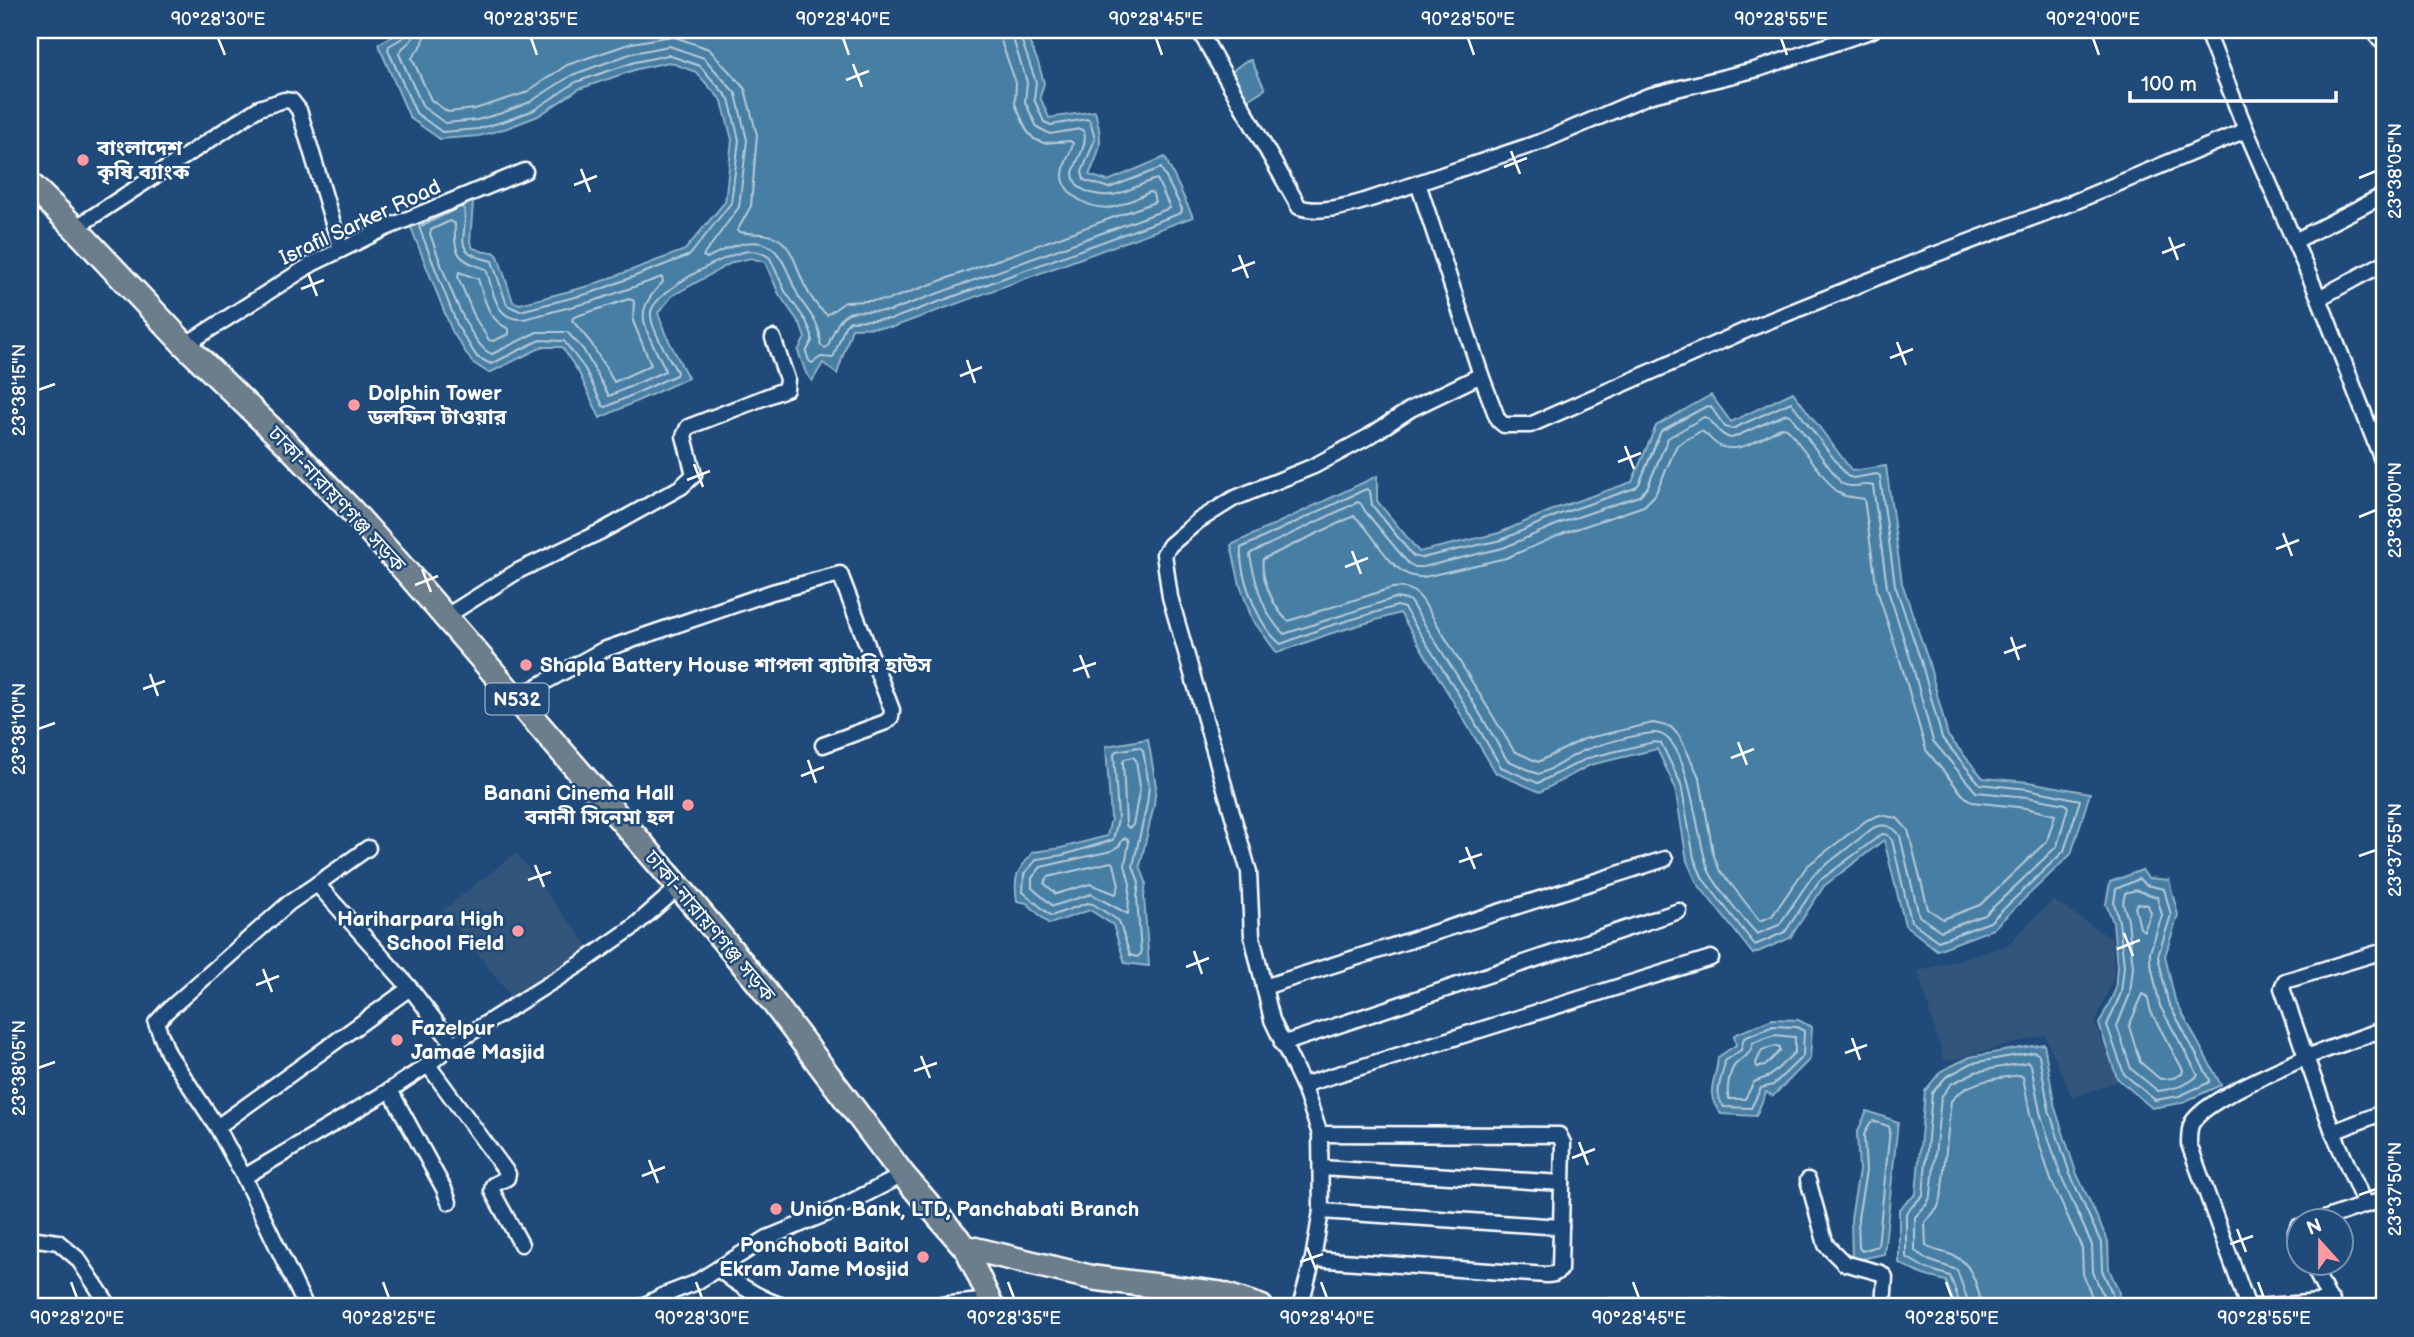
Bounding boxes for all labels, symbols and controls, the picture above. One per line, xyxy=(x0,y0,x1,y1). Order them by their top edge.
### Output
text: 90°28'30"E xyxy=(171,9,265,30)
text: 90°28'35"E xyxy=(484,9,578,30)
text: 90°28'40"E xyxy=(796,9,890,30)
text: 90°28'45"E xyxy=(1109,9,1203,30)
text: 90°28'50"E xyxy=(1421,9,1515,30)
text: 90°28'55"E xyxy=(1734,9,1828,30)
text: 90°29'00"E xyxy=(2046,9,2140,30)
scale bar xyxy=(2130,60,2337,104)
text: 100 m xyxy=(2141,72,2197,97)
text: 23°38'05"N xyxy=(2385,123,2406,219)
place label: বাংলাদেশ কৃষি ব্যাংক xyxy=(96,136,191,185)
marker: বাংলাদেশ কৃষি ব্যাংক xyxy=(75,152,91,168)
street label: Israfil Sarker Road xyxy=(276,174,445,271)
text: 23°38'15"N xyxy=(9,344,30,436)
place label: Dolphin Tower ডলফিন টাওয়ার xyxy=(367,381,507,430)
marker: Dolphin Tower ডলফিন টাওয়ার xyxy=(346,397,362,413)
street label: ঢাকা-নারায়ণগঞ্জ সড়ক xyxy=(262,421,411,578)
text: 23°38'00"N xyxy=(2385,462,2406,558)
place label: Shapla Battery House শাপলা ব্যাটারি হাউস xyxy=(540,653,932,678)
marker: Shapla Battery House শাপলা ব্যাটারি হাউস xyxy=(518,657,534,673)
text: 23°38'10"N xyxy=(9,683,30,775)
road number: N532 xyxy=(486,684,548,714)
place label: Banani Cinema Hall বনানী সিনেমা হল xyxy=(483,781,675,830)
marker: Banani Cinema Hall বনানী সিনেমা হল xyxy=(680,797,696,813)
text: 23°37'55"N xyxy=(2385,803,2406,897)
street label: ঢাকা-নারায়ণগঞ্জ সড়ক xyxy=(638,845,781,1008)
place label: Hariharpara High School Field xyxy=(337,907,504,956)
marker: Hariharpara High School Field xyxy=(510,923,526,939)
place label: Fazelpur Jamae Masjid xyxy=(411,1016,545,1065)
text: 23°38'05"N xyxy=(9,1020,30,1116)
marker: Fazelpur Jamae Masjid xyxy=(389,1032,405,1048)
text: 23°37'50"N xyxy=(2385,1142,2406,1236)
place label: Union Bank, LTD, Panchabati Branch xyxy=(790,1197,1139,1222)
marker: Union Bank, LTD, Panchabati Branch xyxy=(768,1201,784,1217)
north arrow xyxy=(2284,1208,2354,1278)
text: N xyxy=(2304,1214,2325,1241)
place label: Ponchoboti Baitol Ekram Jame Mosjid xyxy=(719,1233,909,1282)
marker: Ponchoboti Baitol Ekram Jame Mosjid xyxy=(915,1249,931,1265)
text: 90°28'20"E xyxy=(30,1308,124,1329)
text: 90°28'25"E xyxy=(342,1308,436,1329)
text: 90°28'30"E xyxy=(655,1308,749,1329)
text: 90°28'35"E xyxy=(967,1308,1061,1329)
text: 90°28'40"E xyxy=(1280,1308,1374,1329)
text: 90°28'45"E xyxy=(1592,1308,1686,1329)
text: 90°28'50"E xyxy=(1905,1308,1999,1329)
text: 90°28'55"E xyxy=(2217,1308,2311,1329)

